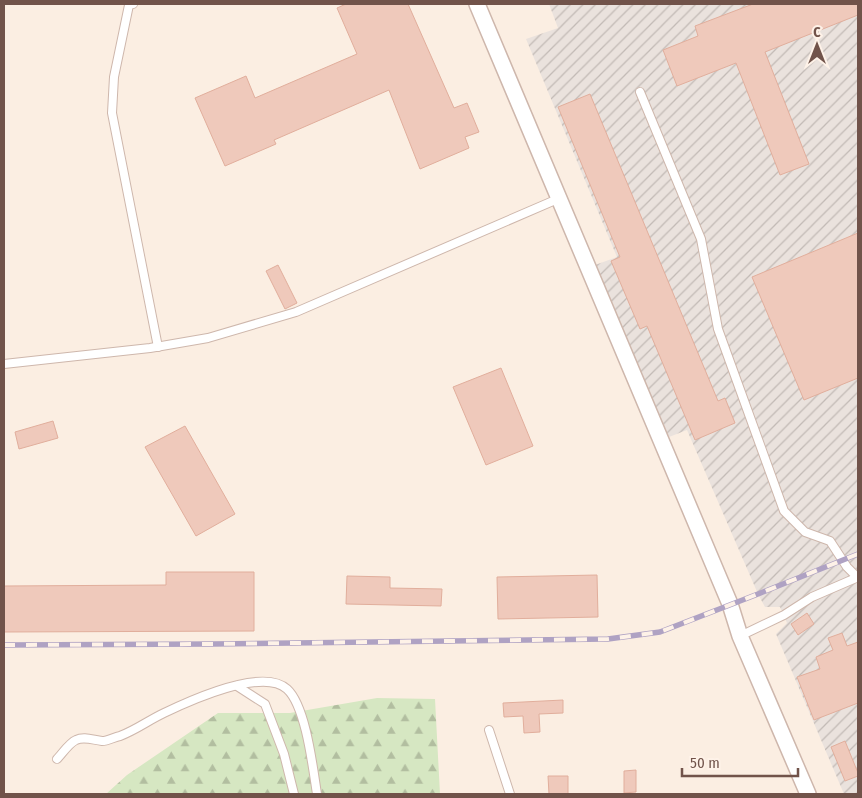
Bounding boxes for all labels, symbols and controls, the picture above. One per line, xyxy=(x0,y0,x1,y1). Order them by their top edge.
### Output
north arrow xyxy=(792,20,842,70)
text: С xyxy=(813,24,821,41)
scale bar xyxy=(682,746,798,778)
text: 50 m xyxy=(690,754,720,772)

